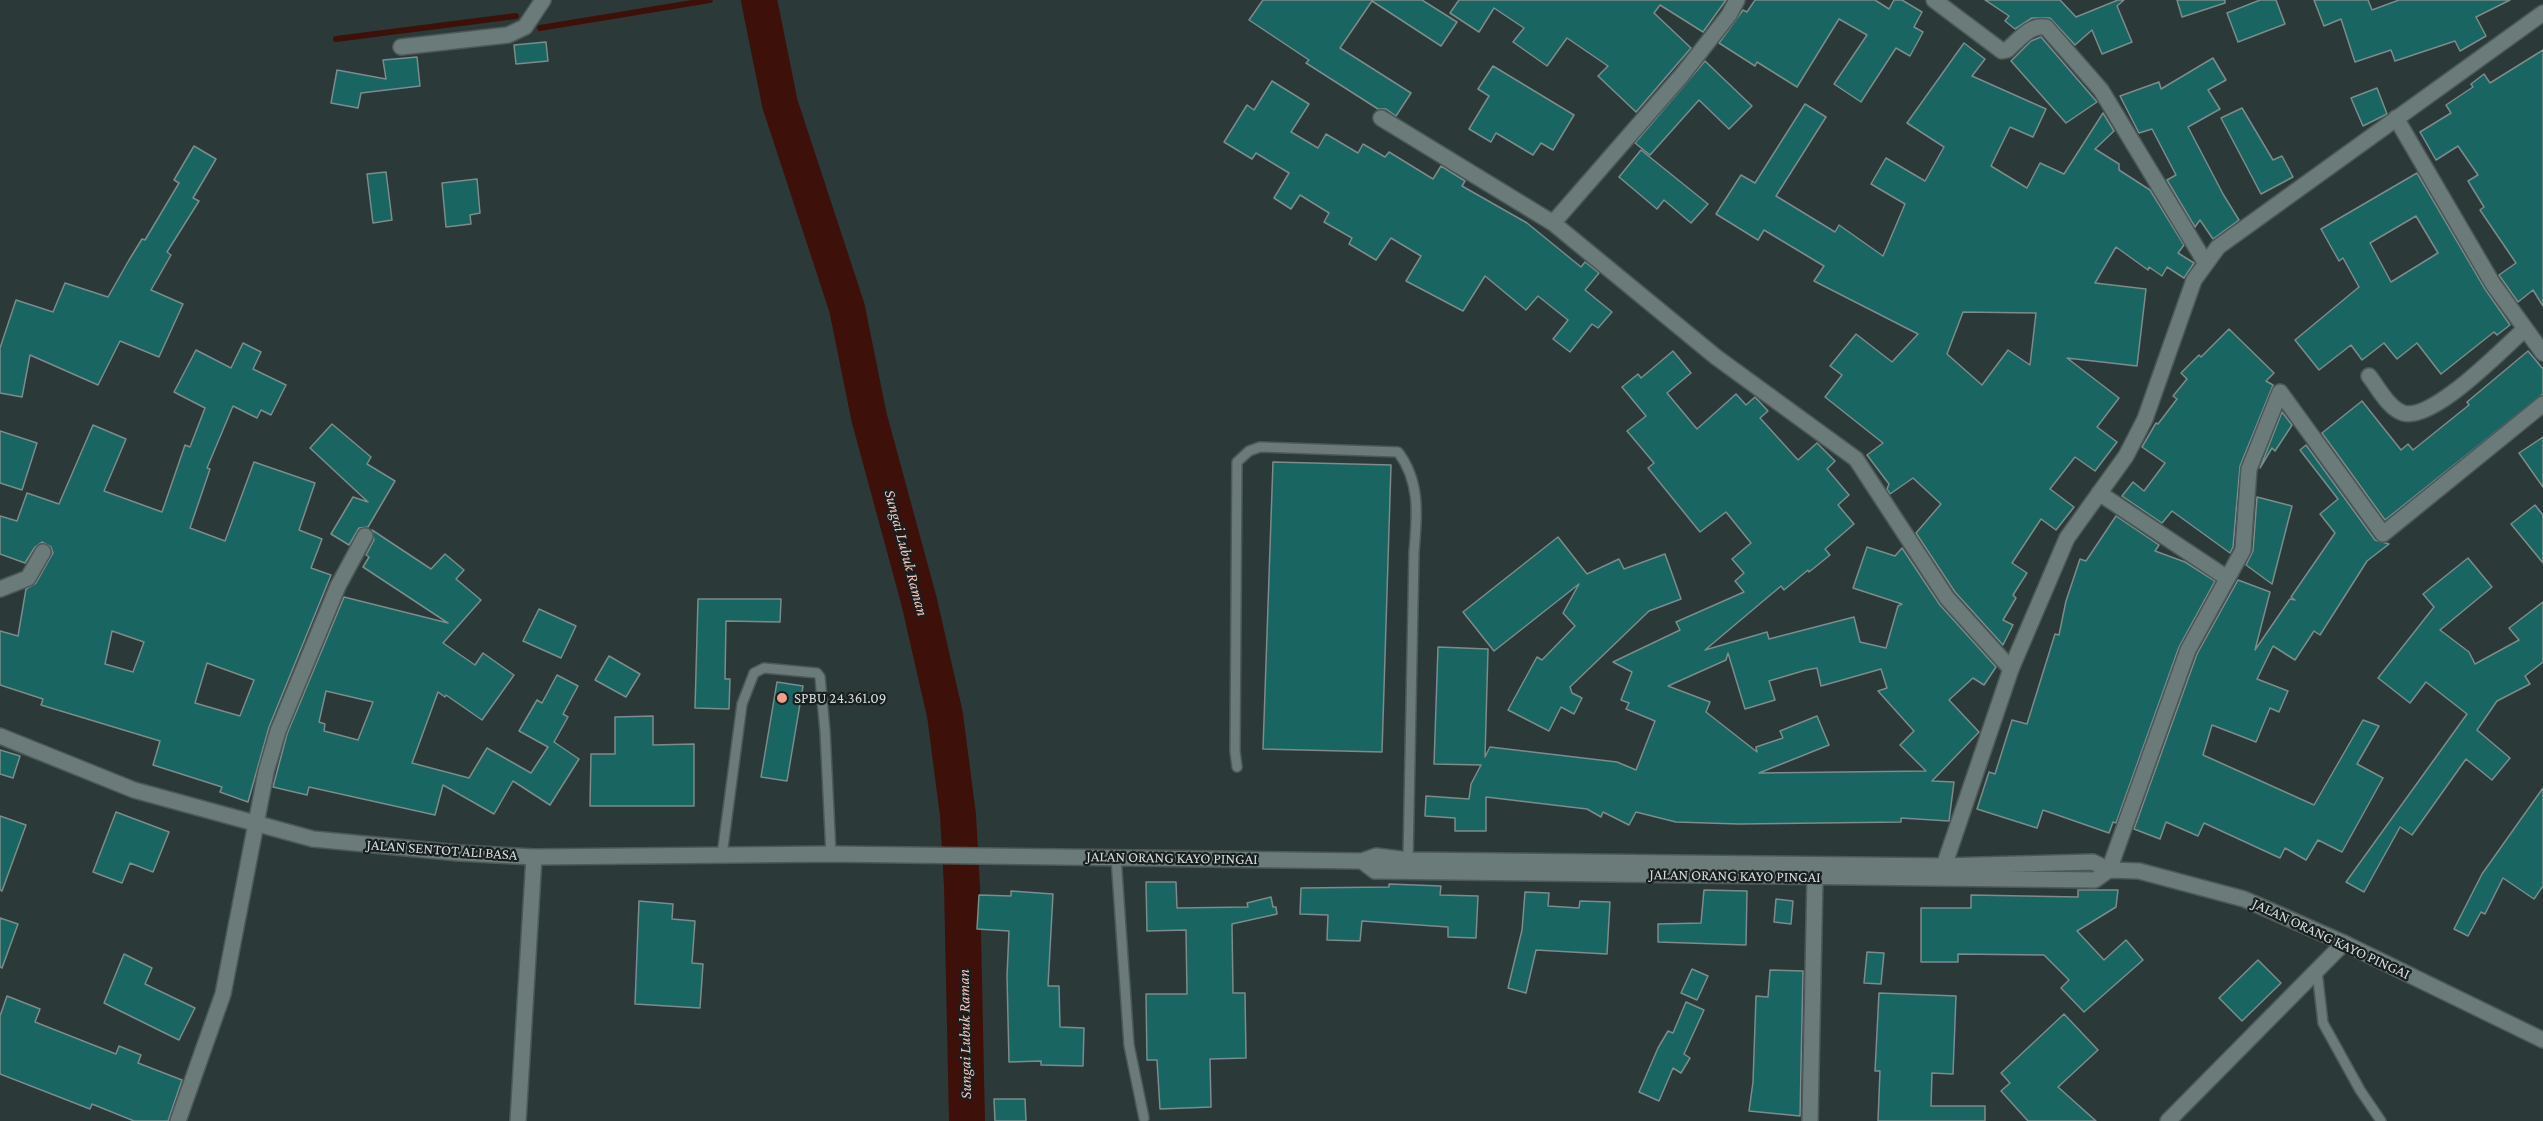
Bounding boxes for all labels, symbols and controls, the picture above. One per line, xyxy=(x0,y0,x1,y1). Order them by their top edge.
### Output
water label: Sungai Lubuk Raman xyxy=(880,488,932,618)
place label: SPBU 24.361.09 xyxy=(794,689,886,707)
marker: SPBU 24.361.09 xyxy=(775,691,789,705)
street label: JALAN SENTOT ALI BASA xyxy=(366,836,518,864)
street label: JALAN ORANG KAYO PINGAI xyxy=(1086,848,1258,868)
street label: JALAN ORANG KAYO PINGAI xyxy=(1649,866,1821,886)
street label: JALAN ORANG KAYO PINGAI xyxy=(2250,895,2412,983)
water label: Sungai Lubuk Raman xyxy=(954,969,976,1099)

